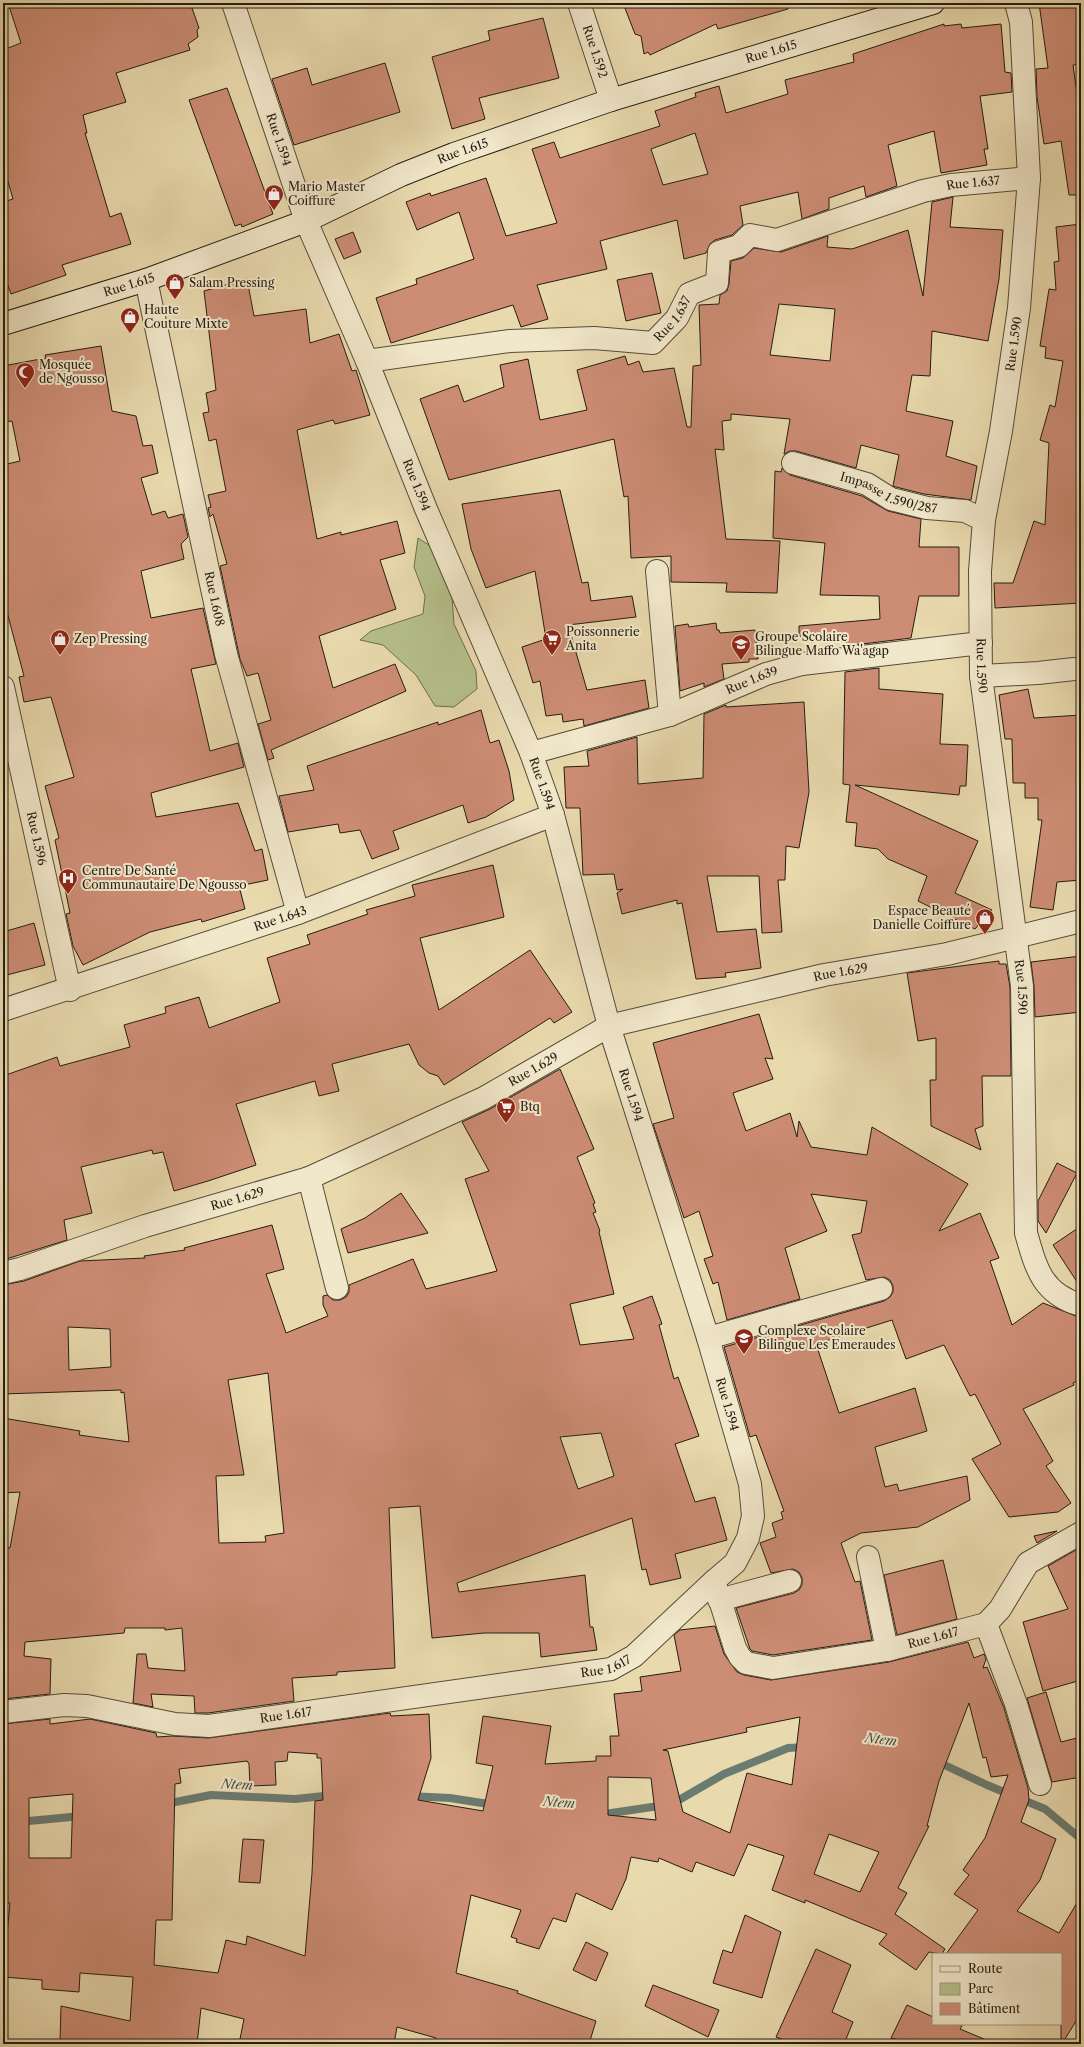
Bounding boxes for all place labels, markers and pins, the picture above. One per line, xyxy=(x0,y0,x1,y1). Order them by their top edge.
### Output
place label: Mario Master Coiffure xyxy=(288,179,365,208)
shop icon: Mario Master Coiffure xyxy=(263,183,285,211)
shop icon: Salam Pressing xyxy=(164,272,186,300)
place label: Salam Pressing xyxy=(189,275,275,290)
place label: Haute Couture Mixte xyxy=(144,302,228,331)
shop icon: Haute Couture Mixte xyxy=(119,306,141,334)
place label: Mosquée de Ngousso xyxy=(39,357,105,386)
mosque icon: Mosquée de Ngousso xyxy=(14,361,36,389)
place label: Poissonnerie Anita xyxy=(565,624,640,653)
shop icon: Zep Pressing xyxy=(49,628,71,656)
supermarket icon: Poissonnerie Anita xyxy=(541,628,563,656)
place label: Groupe Scolaire Bilingue Maffo Wa'agap xyxy=(755,629,889,658)
place label: Zep Pressing xyxy=(74,631,148,646)
school or university icon: Groupe Scolaire Bilingue Maffo Wa'agap xyxy=(730,633,752,661)
place label: Centre De Santé Communautaire De Ngousso xyxy=(82,863,247,892)
hospital icon: Centre De Santé Communautaire De Ngousso xyxy=(57,867,79,895)
place label: Espace Beauté Danielle Coiffure xyxy=(872,903,971,932)
shop icon: Espace Beauté Danielle Coiffure xyxy=(974,907,996,935)
supermarket icon: Btq xyxy=(495,1096,517,1124)
place label: Btq xyxy=(520,1099,541,1114)
place label: Complexe Scolaire Bilingue Les Emeraudes xyxy=(758,1323,896,1352)
school or university icon: Complexe Scolaire Bilingue Les Emeraudes xyxy=(733,1327,755,1355)

